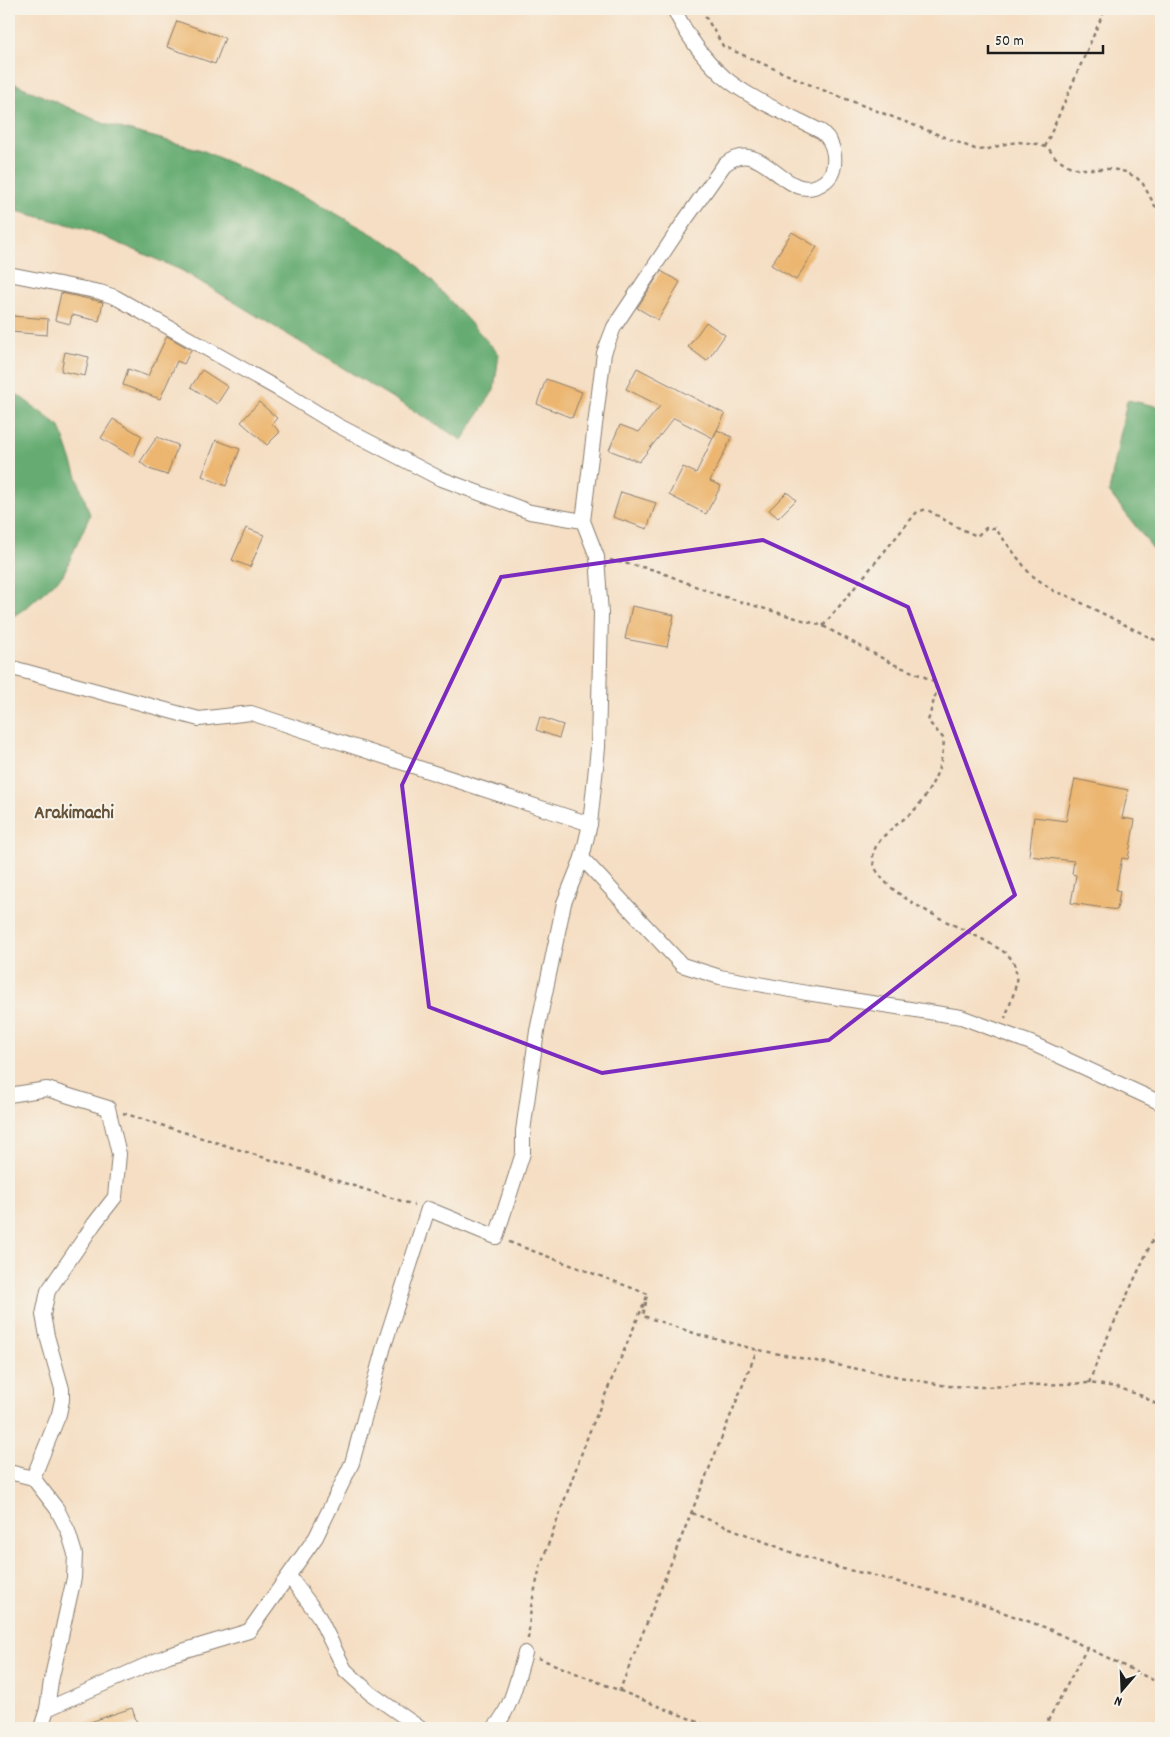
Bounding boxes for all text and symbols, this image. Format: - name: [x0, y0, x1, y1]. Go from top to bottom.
- scale bar: [988, 22, 1102, 54]
- text: 50 m: [995, 31, 1024, 53]
- district label: Arakimachi: [34, 801, 114, 828]
- north arrow: [1098, 1664, 1148, 1714]
- text: N: [1112, 1690, 1125, 1711]

